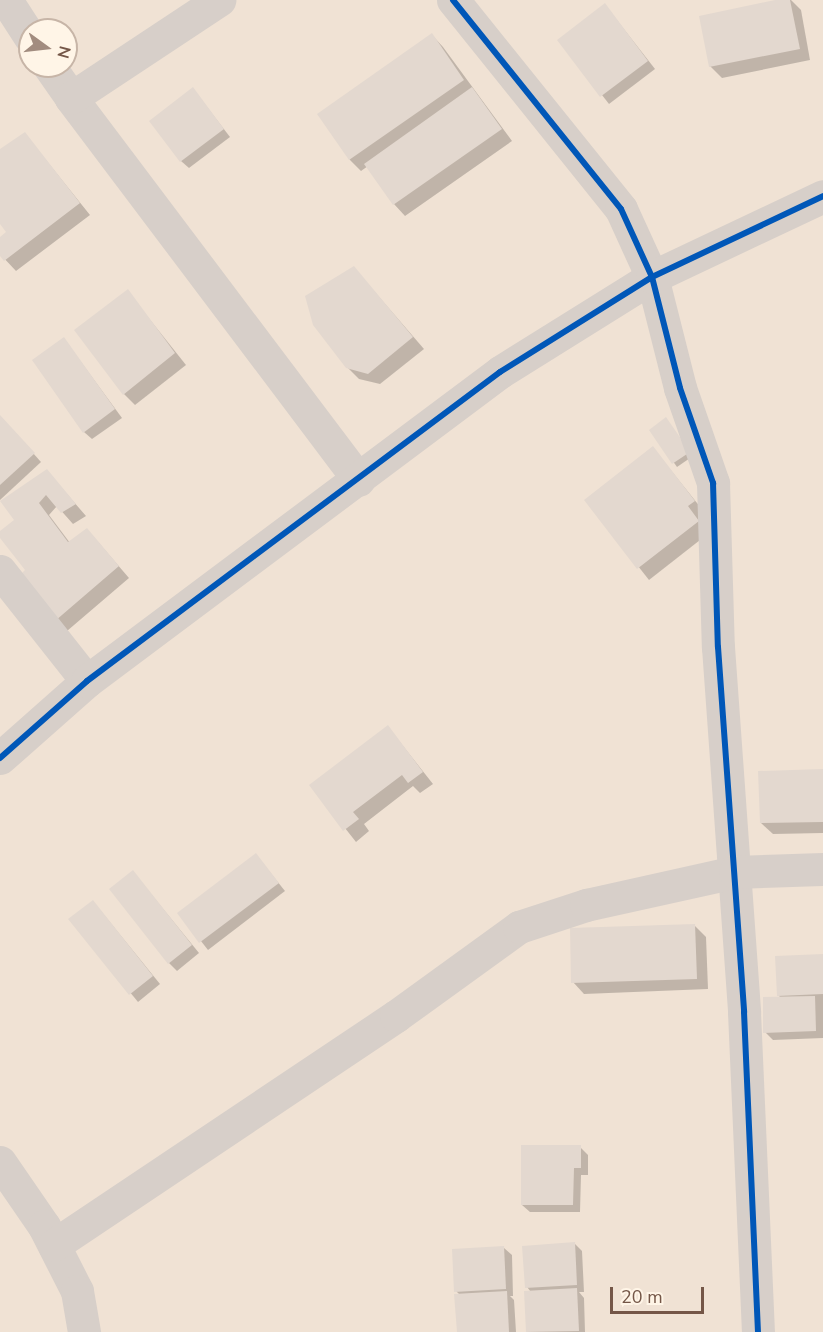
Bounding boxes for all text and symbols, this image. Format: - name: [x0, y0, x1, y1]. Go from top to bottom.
- north arrow: [18, 18, 78, 78]
- text: N: [51, 44, 76, 61]
- scale bar: [613, 1275, 708, 1313]
- text: 20 m: [621, 1285, 663, 1309]

